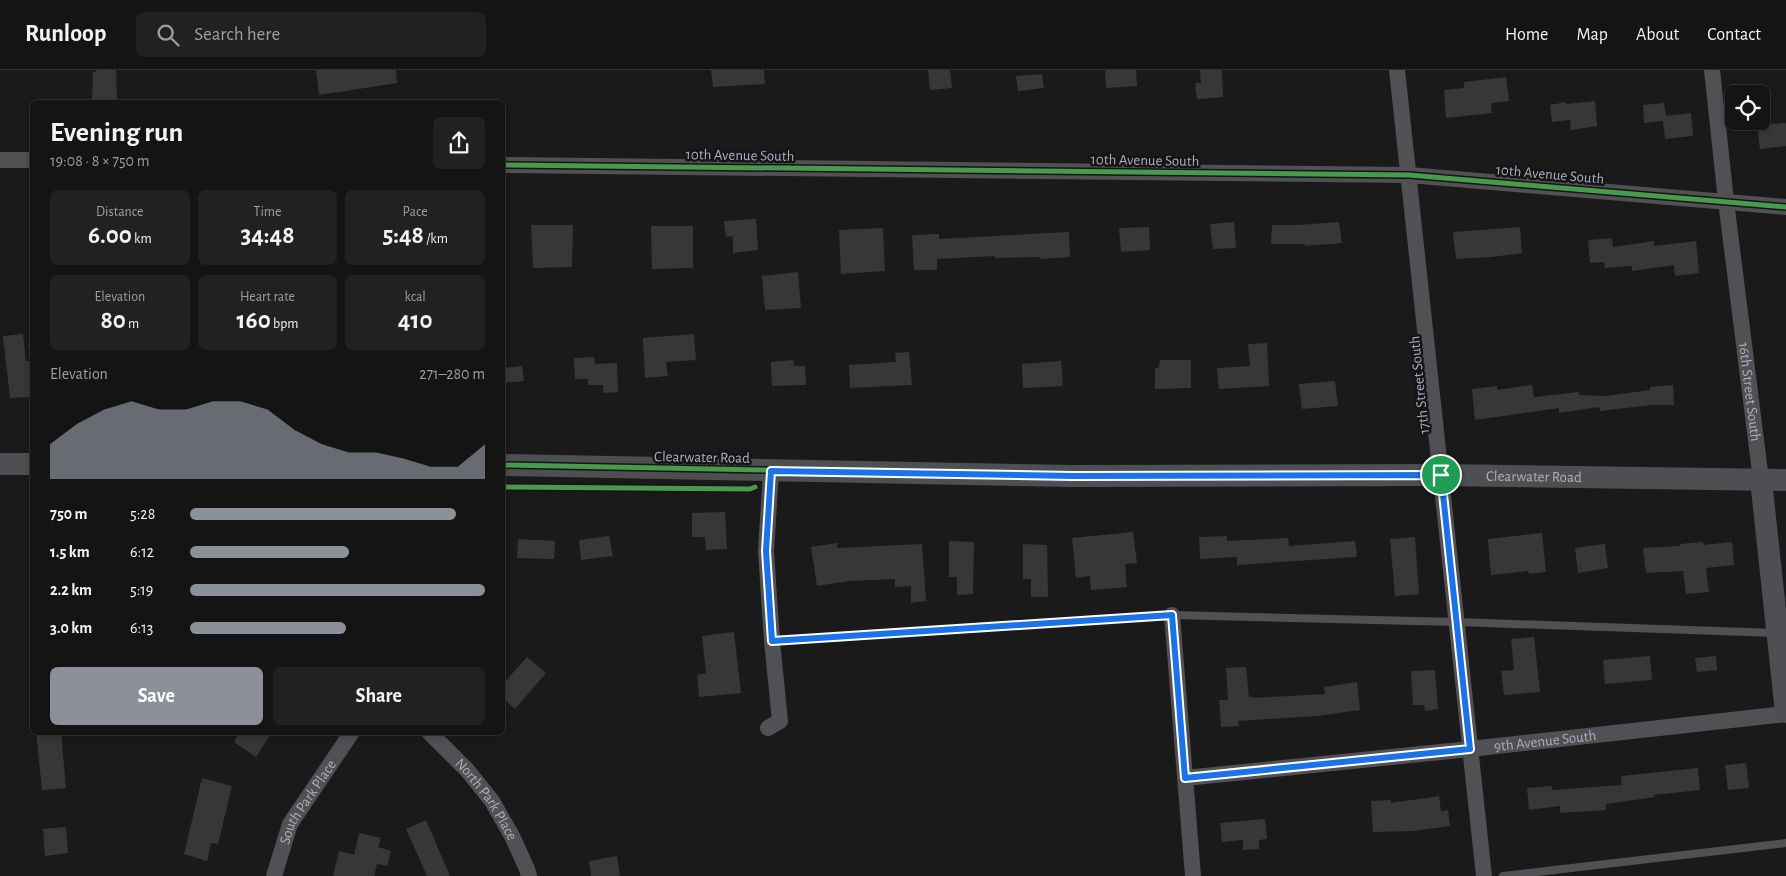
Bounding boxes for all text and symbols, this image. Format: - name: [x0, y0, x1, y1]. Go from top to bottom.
- search box: [136, 12, 486, 57]
- icon: search: [154, 21, 182, 49]
- text: Runloop: [25, 22, 106, 46]
- text: Search here: [194, 25, 280, 44]
- text: Home: [1505, 26, 1548, 44]
- text: Map: [1576, 26, 1608, 44]
- text: About: [1636, 26, 1679, 44]
- text: Contact: [1707, 26, 1761, 44]
- map controls: [1725, 85, 1770, 130]
- button: locate: [1725, 85, 1770, 130]
- button: share: [433, 117, 485, 169]
- text: Evening run: [50, 119, 183, 147]
- street label: 10th Avenue South: [686, 147, 794, 164]
- street label: 10th Avenue South: [1091, 152, 1199, 169]
- text: 19:08 · 8 × 750 m: [50, 153, 149, 169]
- street label: 10th Avenue South: [1495, 162, 1605, 187]
- text: Distance: [96, 205, 144, 219]
- text: Time: [254, 205, 281, 219]
- text: Pace: [403, 205, 428, 219]
- text: 6.00: [88, 223, 132, 248]
- text: 34:48: [241, 223, 294, 248]
- text: 5:48: [382, 223, 424, 248]
- text: km: [132, 232, 152, 246]
- text: /km: [424, 232, 448, 246]
- text: Elevation: [95, 290, 145, 304]
- text: Heart rate: [240, 290, 295, 304]
- text: kcal: [404, 290, 426, 304]
- text: 80: [100, 308, 126, 333]
- text: 160: [237, 308, 271, 333]
- text: 410: [398, 308, 432, 333]
- text: m: [126, 317, 139, 331]
- text: bpm: [271, 317, 298, 331]
- street label: 17th Street South: [1407, 335, 1432, 435]
- street label: 16th Street South: [1736, 341, 1763, 442]
- text: Elevation: [50, 366, 108, 382]
- text: 271–280 m: [419, 366, 485, 382]
- street label: Clearwater Road: [654, 449, 750, 466]
- pin: [1420, 454, 1462, 496]
- icon: arrive: [1427, 461, 1455, 489]
- street label: Clearwater Road: [1486, 469, 1582, 485]
- text: 750 m: [50, 506, 88, 522]
- text: 5:28: [130, 506, 155, 522]
- text: 1.5 km: [50, 544, 90, 560]
- text: 6:12: [130, 544, 154, 560]
- text: 2.2 km: [50, 582, 92, 598]
- text: 5:19: [130, 582, 153, 598]
- text: 3.0 km: [50, 620, 92, 636]
- text: 6:13: [130, 620, 153, 636]
- button: Save: [50, 667, 263, 725]
- button: Share: [273, 667, 485, 725]
- street label: 9th Avenue South: [1493, 728, 1597, 754]
- street label: North Park Place: [452, 756, 520, 843]
- street label: South Park Place: [277, 757, 339, 846]

